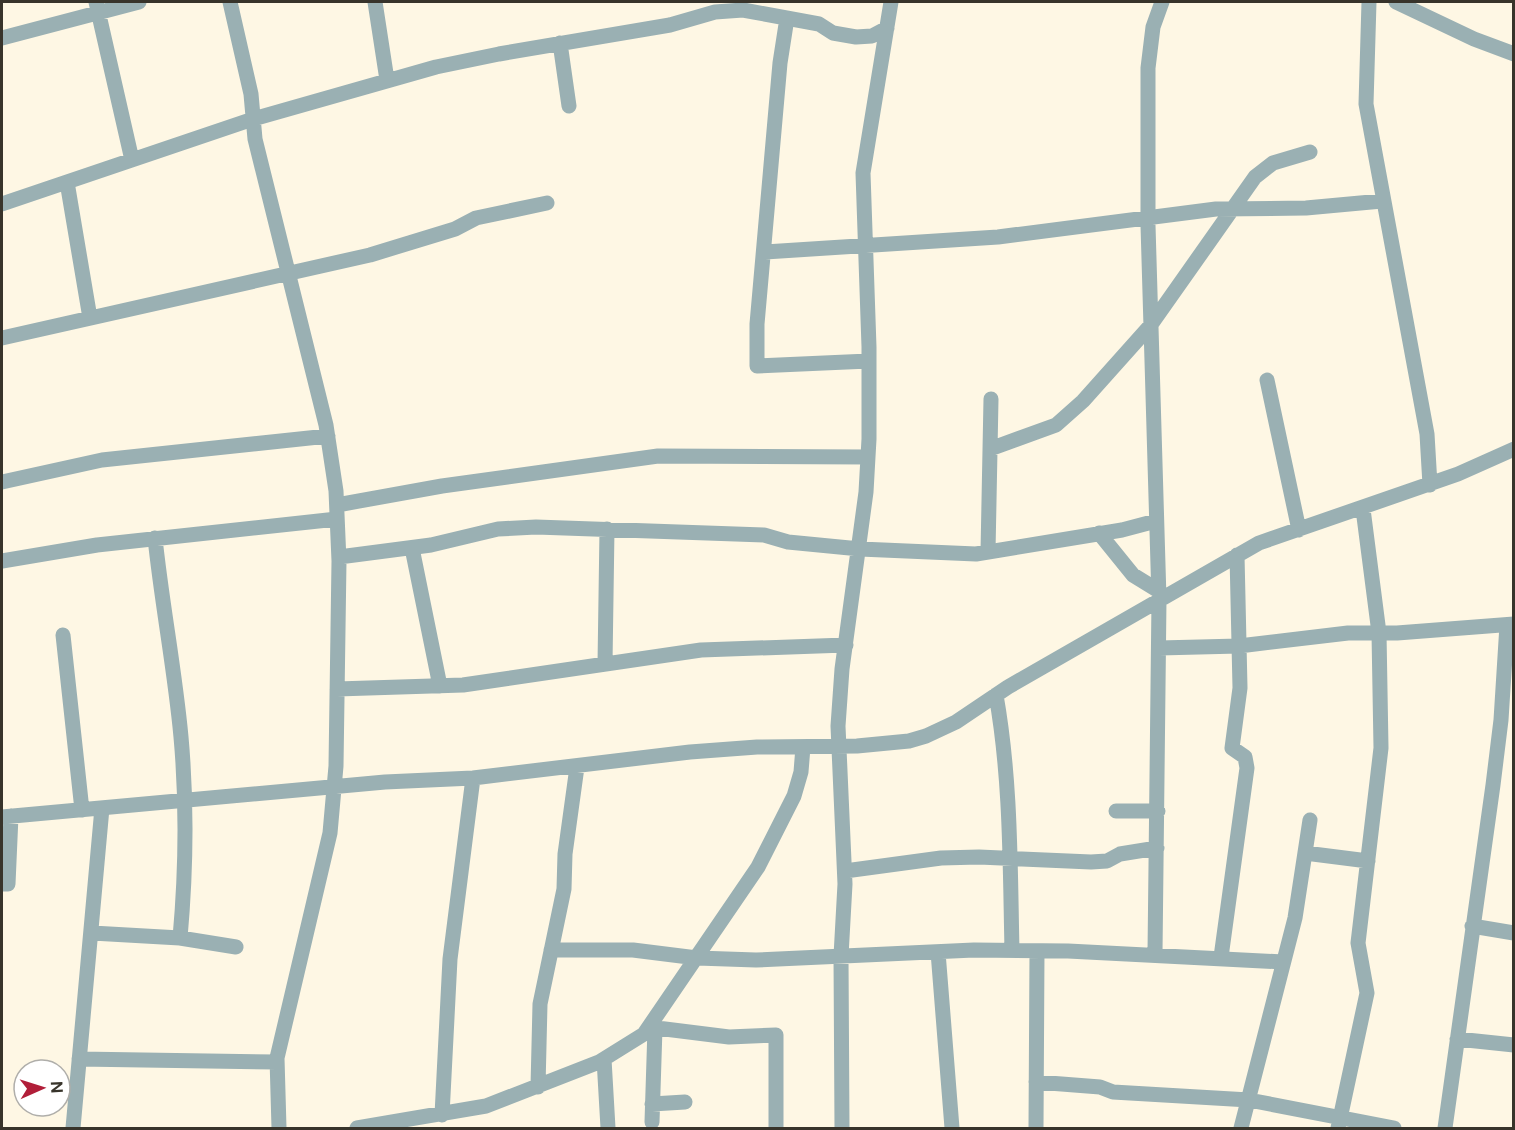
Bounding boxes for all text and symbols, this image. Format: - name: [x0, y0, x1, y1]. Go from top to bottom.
- north arrow: [12, 1058, 72, 1118]
- text: N: [47, 1080, 66, 1094]

